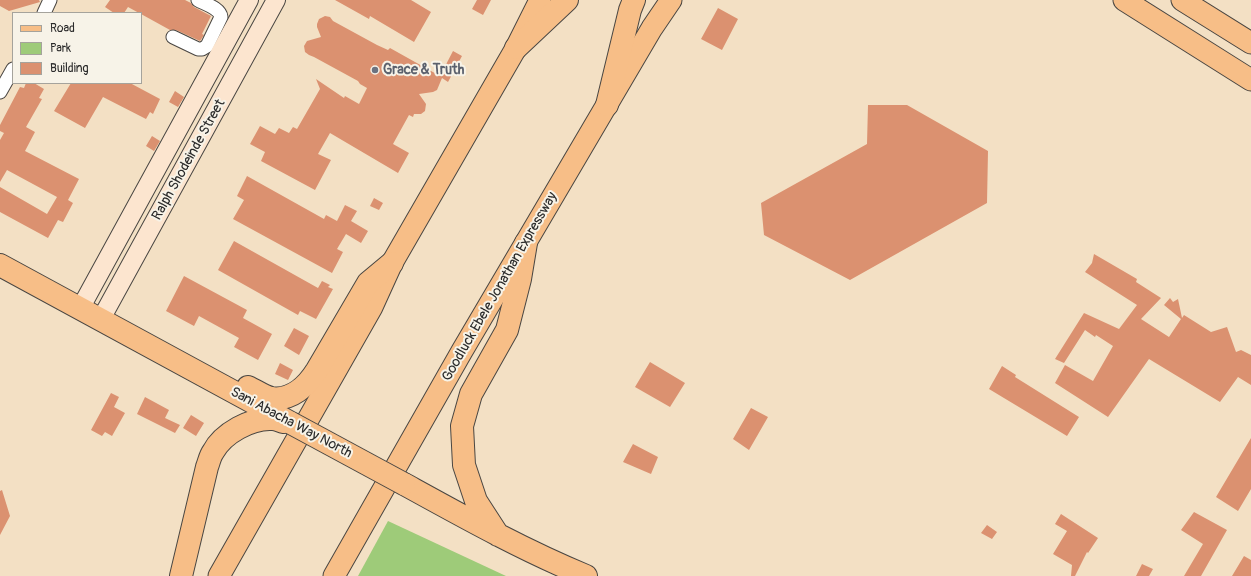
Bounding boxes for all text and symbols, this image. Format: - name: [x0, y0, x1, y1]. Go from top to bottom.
- legend: [12, 12, 142, 84]
- text: Road: [50, 21, 75, 36]
- text: Park: [50, 41, 71, 56]
- text: Building: [50, 61, 89, 76]
- place label: Grace & Truth: [383, 62, 464, 78]
- marker: Grace & Truth: [370, 65, 380, 75]
- street label: Ralph Shodeinde Street: [149, 97, 229, 223]
- street label: Goodluck Ebele Jonathan Expressway: [439, 189, 561, 385]
- street label: Sani Abacha Way North: [227, 384, 355, 462]

